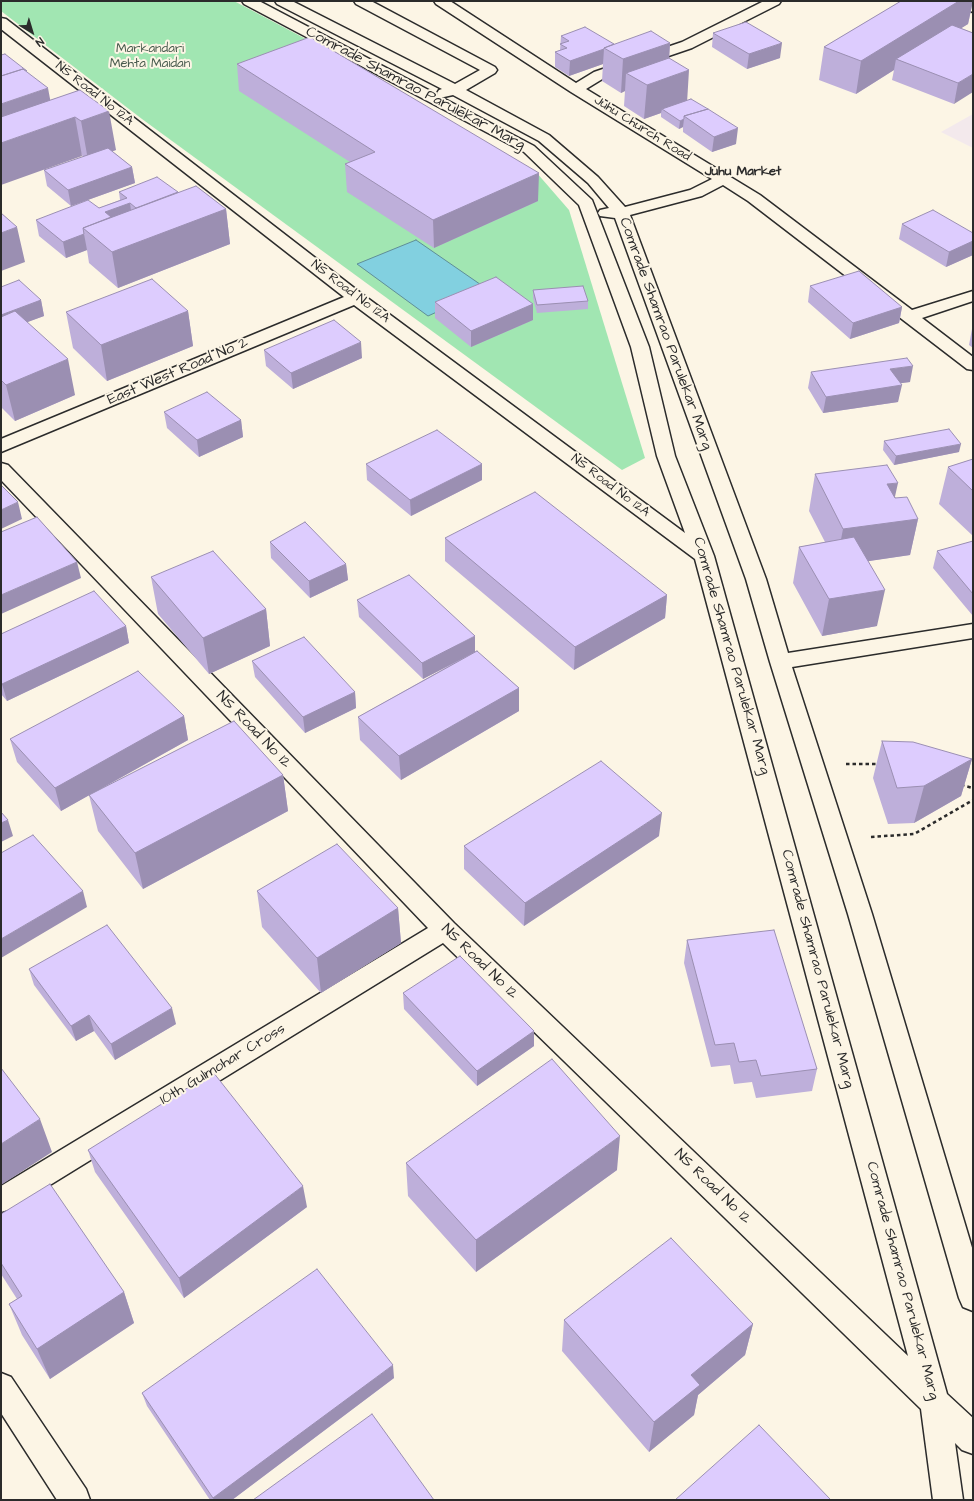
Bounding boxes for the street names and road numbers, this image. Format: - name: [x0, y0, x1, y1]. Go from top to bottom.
- street label: Comrade Shamrao Parulekar Marg: [302, 23, 528, 155]
- street label: NS Road No 12A: [52, 59, 136, 129]
- street label: Juhu Church Road: [591, 93, 693, 165]
- street label: Comrade Shamrao Parulekar Marg: [614, 215, 716, 453]
- street label: NS Road No 12A: [307, 257, 393, 327]
- street label: East West Road No 2: [105, 334, 251, 410]
- street label: NS Road No 12A: [567, 451, 653, 521]
- street label: Comrade Shamrao Parulekar Marg: [688, 535, 774, 777]
- street label: NS Road No 12: [212, 688, 294, 772]
- street label: Comrade Shamrao Parulekar Marg: [776, 848, 858, 1090]
- street label: NS Road No 12: [437, 921, 521, 1003]
- street label: 10th Gulmohar Cross: [157, 1020, 289, 1110]
- street label: NS Road No 12: [670, 1146, 754, 1228]
- street label: Comrade Shamrao Parulekar Marg: [861, 1160, 943, 1402]

